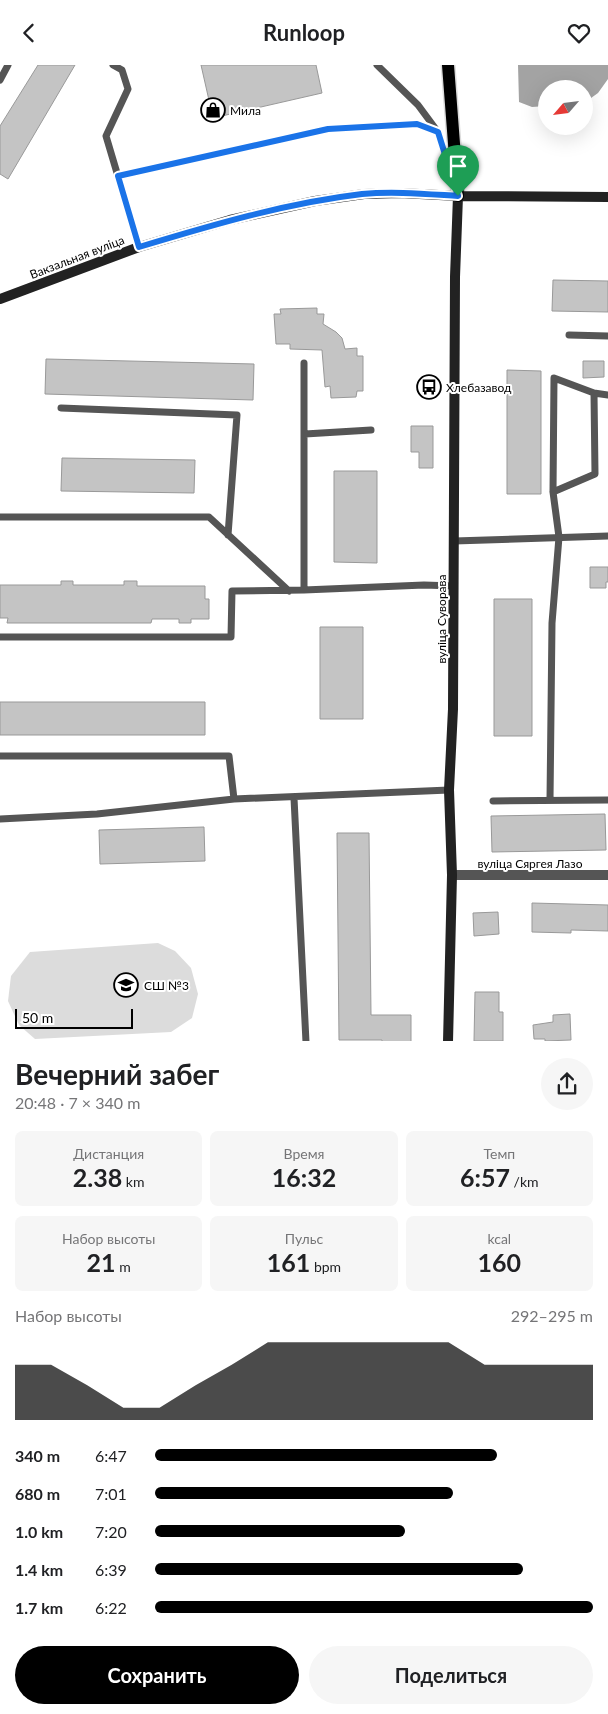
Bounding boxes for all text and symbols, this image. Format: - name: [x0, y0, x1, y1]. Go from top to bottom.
- icon: back: [15, 19, 43, 47]
- text: Runloop: [263, 19, 345, 46]
- icon: heart: [565, 19, 593, 47]
- north arrow: [538, 80, 592, 135]
- map controls: [538, 80, 593, 135]
- shop icon: Мила: [200, 97, 226, 123]
- place label: Мила: [230, 103, 261, 118]
- pin: [437, 145, 479, 196]
- icon: arrive: [444, 152, 472, 180]
- street label: Вакзальная вуліца: [28, 232, 126, 282]
- bus stop icon: Хлебазавод: [416, 374, 442, 400]
- place label: Хлебазавод: [446, 380, 512, 395]
- street label: вуліца Суворава: [434, 574, 449, 664]
- street label: вуліца Сяргея Лазо: [478, 856, 583, 871]
- school or university icon: СШ №3: [113, 972, 139, 998]
- place label: СШ №3: [144, 978, 189, 993]
- scale bar: [15, 1007, 132, 1030]
- text: 50 m: [22, 1009, 53, 1026]
- text: Вечерний забег: [15, 1057, 219, 1091]
- button: share: [541, 1058, 593, 1110]
- text: 20:48 · 7 × 340 m: [15, 1093, 140, 1112]
- text: Дистанция: [73, 1145, 144, 1162]
- text: Время: [284, 1145, 324, 1162]
- text: Темп: [483, 1145, 515, 1162]
- text: 2.38: [73, 1162, 122, 1192]
- text: 16:32: [272, 1162, 336, 1192]
- text: 6:57: [460, 1162, 510, 1192]
- text: km: [122, 1173, 145, 1190]
- text: /km: [510, 1173, 539, 1190]
- text: Набор высоты: [62, 1230, 155, 1247]
- text: Пульс: [285, 1230, 323, 1247]
- text: kcal: [487, 1230, 511, 1247]
- text: 21: [87, 1247, 116, 1277]
- text: 161: [267, 1247, 310, 1277]
- text: 160: [478, 1247, 521, 1277]
- text: m: [116, 1258, 131, 1275]
- text: bpm: [310, 1258, 341, 1275]
- text: Набор высоты: [15, 1306, 122, 1325]
- text: 292–295 m: [511, 1306, 593, 1325]
- text: 340 m: [15, 1446, 60, 1465]
- text: 6:47: [95, 1446, 127, 1465]
- text: 680 m: [15, 1484, 60, 1503]
- text: 7:01: [95, 1484, 127, 1503]
- text: 1.0 km: [15, 1522, 63, 1541]
- text: 7:20: [95, 1522, 127, 1541]
- text: 1.4 km: [15, 1560, 63, 1579]
- text: 6:39: [95, 1560, 127, 1579]
- text: 1.7 km: [15, 1598, 63, 1617]
- text: 6:22: [95, 1598, 127, 1617]
- button: Сохранить: [15, 1646, 299, 1704]
- button: Поделиться: [309, 1646, 593, 1704]

